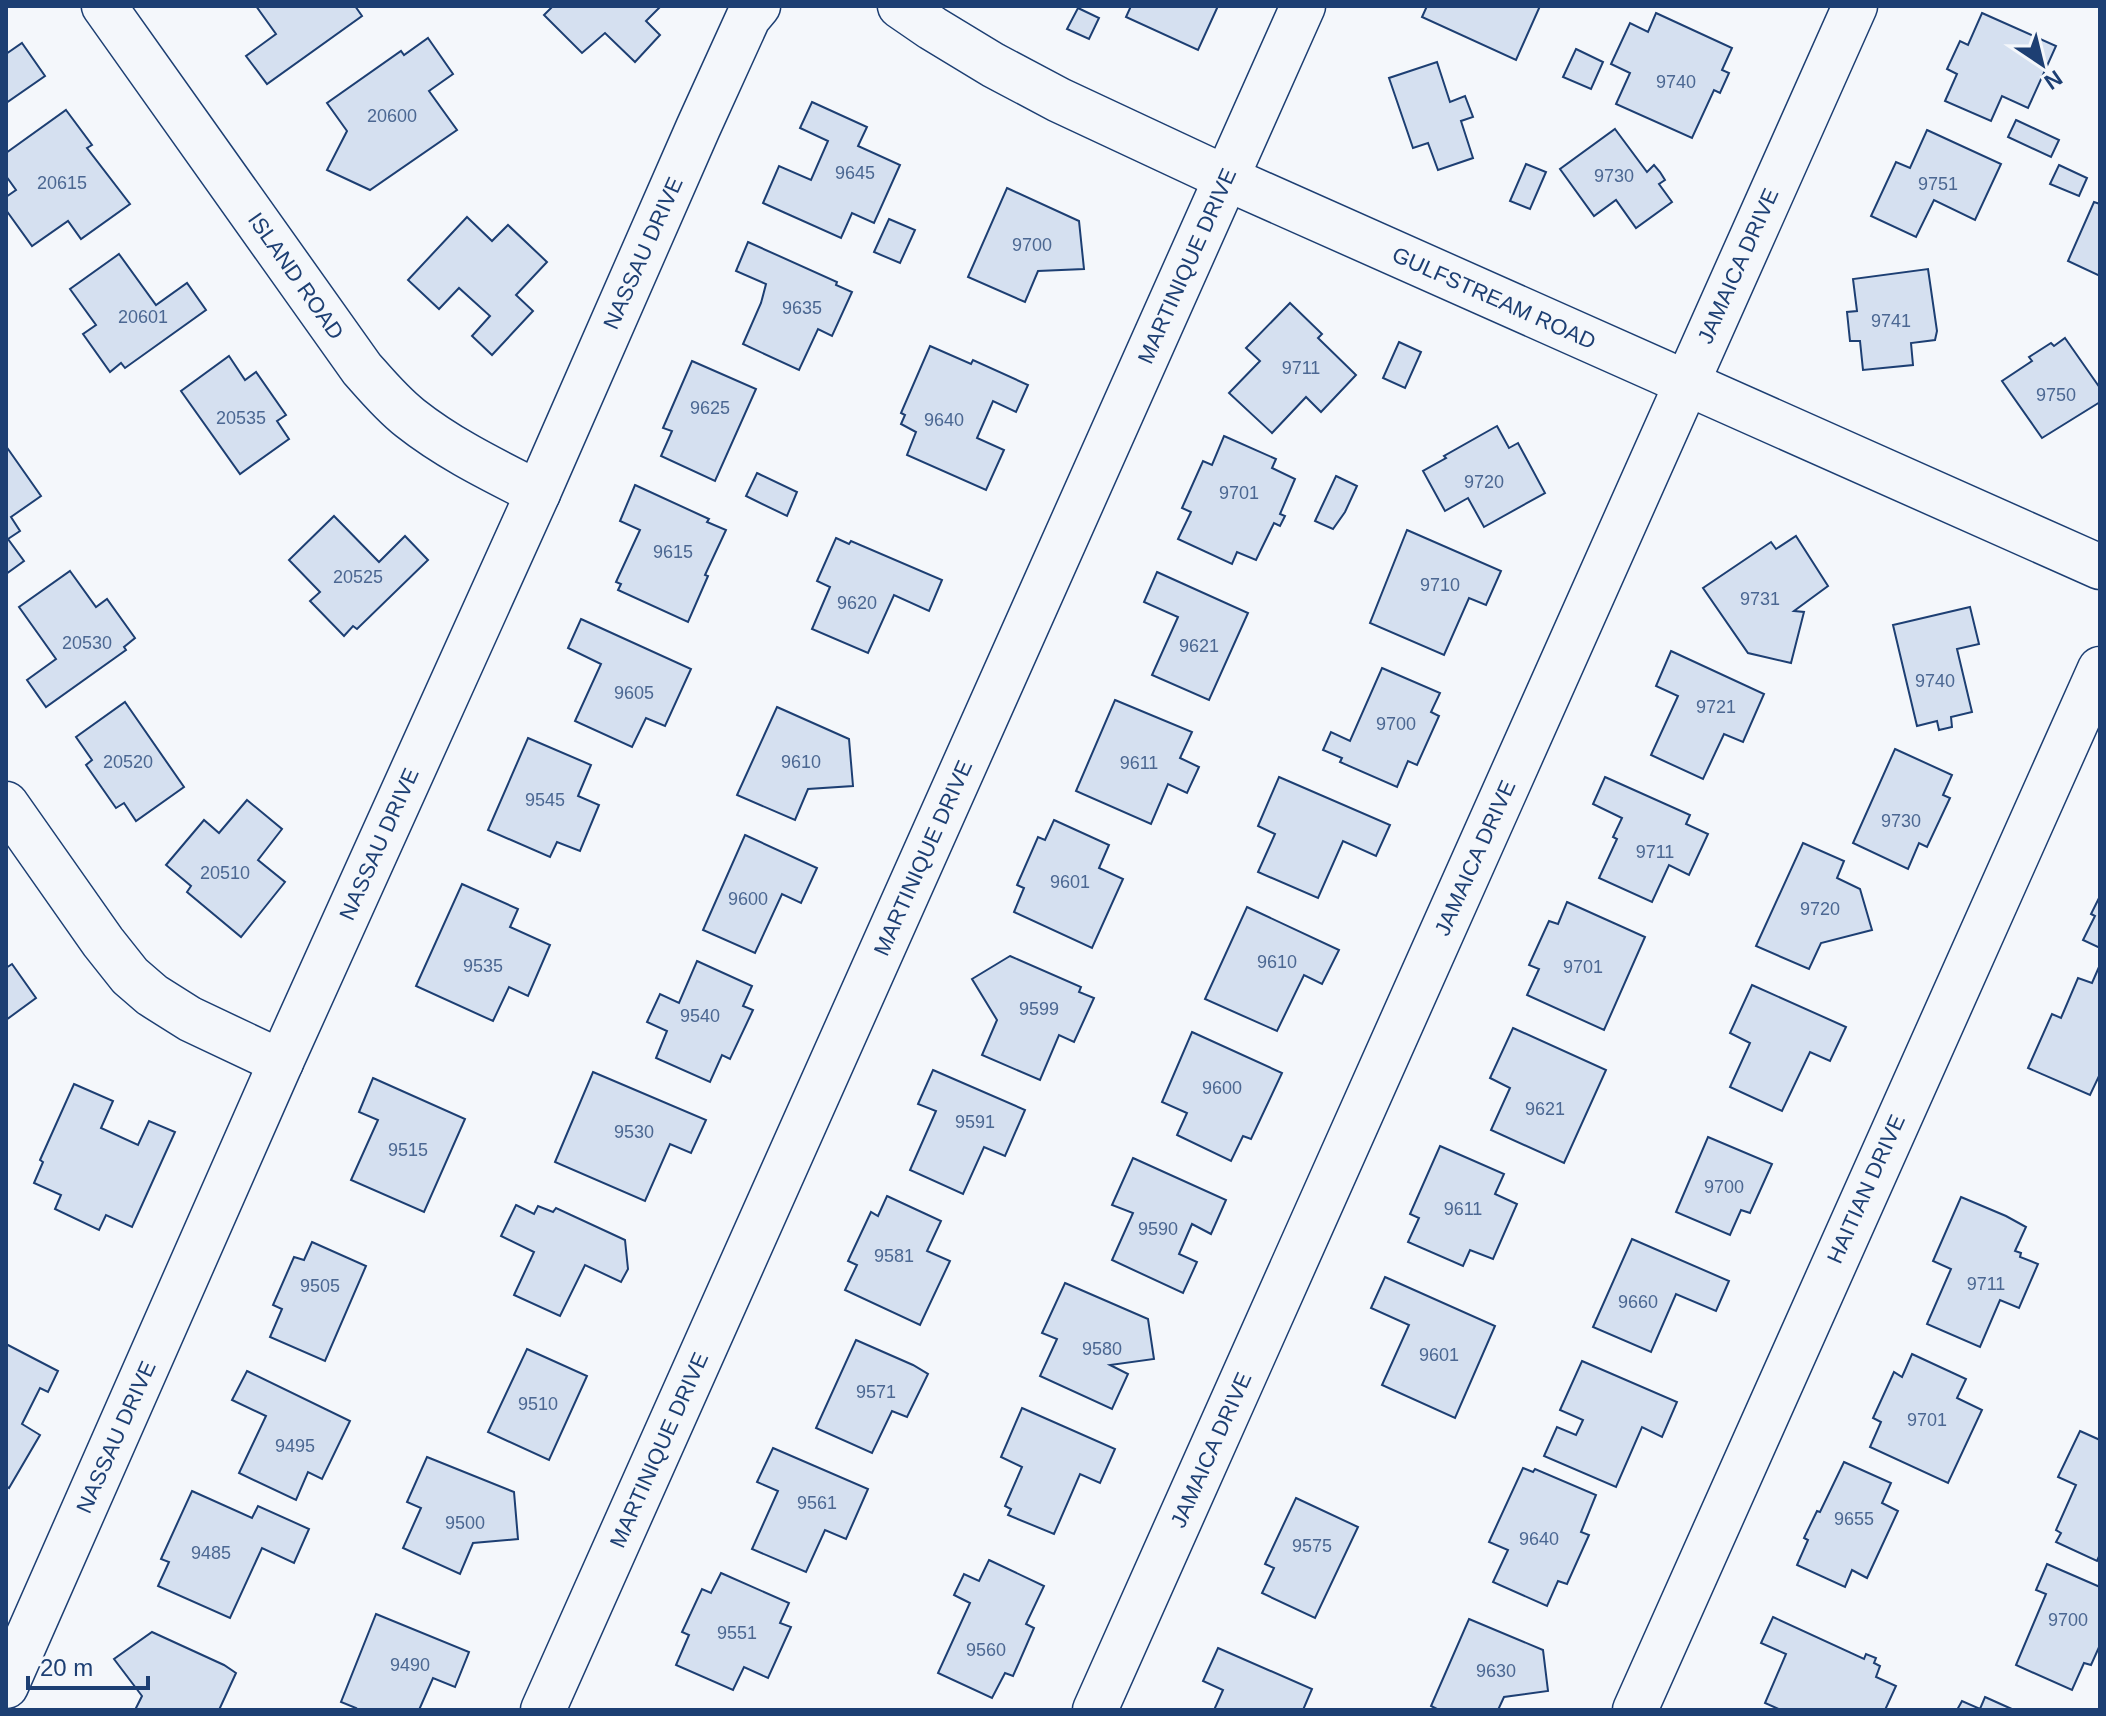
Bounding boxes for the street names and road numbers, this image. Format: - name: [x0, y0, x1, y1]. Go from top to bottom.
- street label: MARTINIQUE DRIVE: [1133, 165, 1241, 367]
- street label: NASSAU DRIVE: [598, 173, 688, 333]
- street label: JAMAICA DRIVE: [1693, 184, 1783, 348]
- street label: ISLAND ROAD: [243, 208, 349, 344]
- street label: GULFSTREAM ROAD: [1388, 242, 1600, 354]
- street label: MARTINIQUE DRIVE: [869, 757, 977, 959]
- street label: NASSAU DRIVE: [334, 764, 424, 924]
- street label: JAMAICA DRIVE: [1430, 776, 1520, 940]
- street label: HAITIAN DRIVE: [1822, 1111, 1910, 1267]
- street label: MARTINIQUE DRIVE: [605, 1349, 713, 1551]
- street label: NASSAU DRIVE: [71, 1357, 161, 1517]
- street label: JAMAICA DRIVE: [1166, 1368, 1256, 1532]

